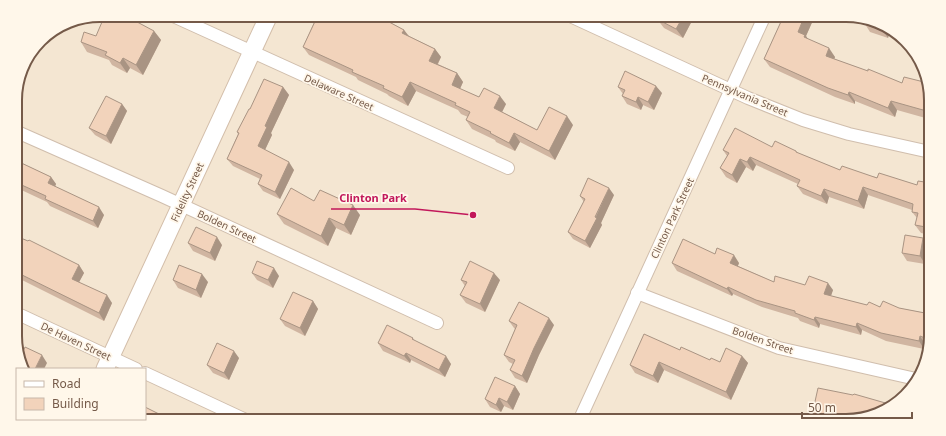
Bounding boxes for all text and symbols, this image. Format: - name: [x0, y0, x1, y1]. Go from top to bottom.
- street label: Delaware Street: [302, 70, 376, 114]
- street label: Pennsylvania Street: [700, 71, 790, 120]
- street label: Fidelity Street: [167, 160, 207, 224]
- street label: Clinton Park Street: [647, 175, 697, 261]
- callout: Clinton Park: [331, 186, 415, 209]
- text: Clinton Park: [339, 190, 407, 205]
- street label: Bolden Street: [195, 206, 259, 246]
- street label: De Haven Street: [39, 319, 114, 364]
- street label: Bolden Street: [731, 323, 796, 357]
- legend: [16, 368, 146, 420]
- text: Road: [52, 375, 81, 392]
- scale bar: [802, 394, 912, 420]
- text: Building: [52, 395, 99, 412]
- text: 50 m: [808, 399, 836, 416]

